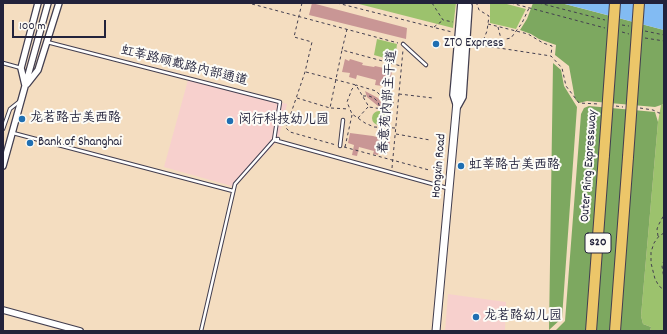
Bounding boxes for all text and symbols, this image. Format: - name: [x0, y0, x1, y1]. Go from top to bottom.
- scale bar: [14, 12, 108, 38]
- text: 100 m: [19, 18, 46, 35]
- place label: ZTO Express: [444, 36, 504, 52]
- marker: ZTO Express: [431, 39, 441, 49]
- street label: 虹莘路顾戴路内部通道: [119, 44, 249, 90]
- street label: 春意苑内部主干道: [377, 50, 401, 154]
- street label: Outer Ring Expressway: [578, 109, 602, 223]
- place label: 龙茗路古美西路: [30, 111, 121, 127]
- place label: 闵行科技幼儿园: [238, 113, 329, 129]
- marker: 龙茗路古美西路: [17, 114, 27, 124]
- marker: 闵行科技幼儿园: [225, 116, 235, 126]
- street label: Hongxin Road: [429, 133, 451, 199]
- place label: Bank of Shanghai: [38, 135, 122, 151]
- marker: Bank of Shanghai: [25, 138, 35, 148]
- place label: 虹莘路古美西路: [469, 158, 560, 174]
- marker: 虹莘路古美西路: [456, 161, 466, 171]
- road number: S20: [585, 233, 611, 253]
- place label: 龙茗路幼儿园: [484, 309, 562, 325]
- marker: 龙茗路幼儿园: [471, 312, 481, 322]

